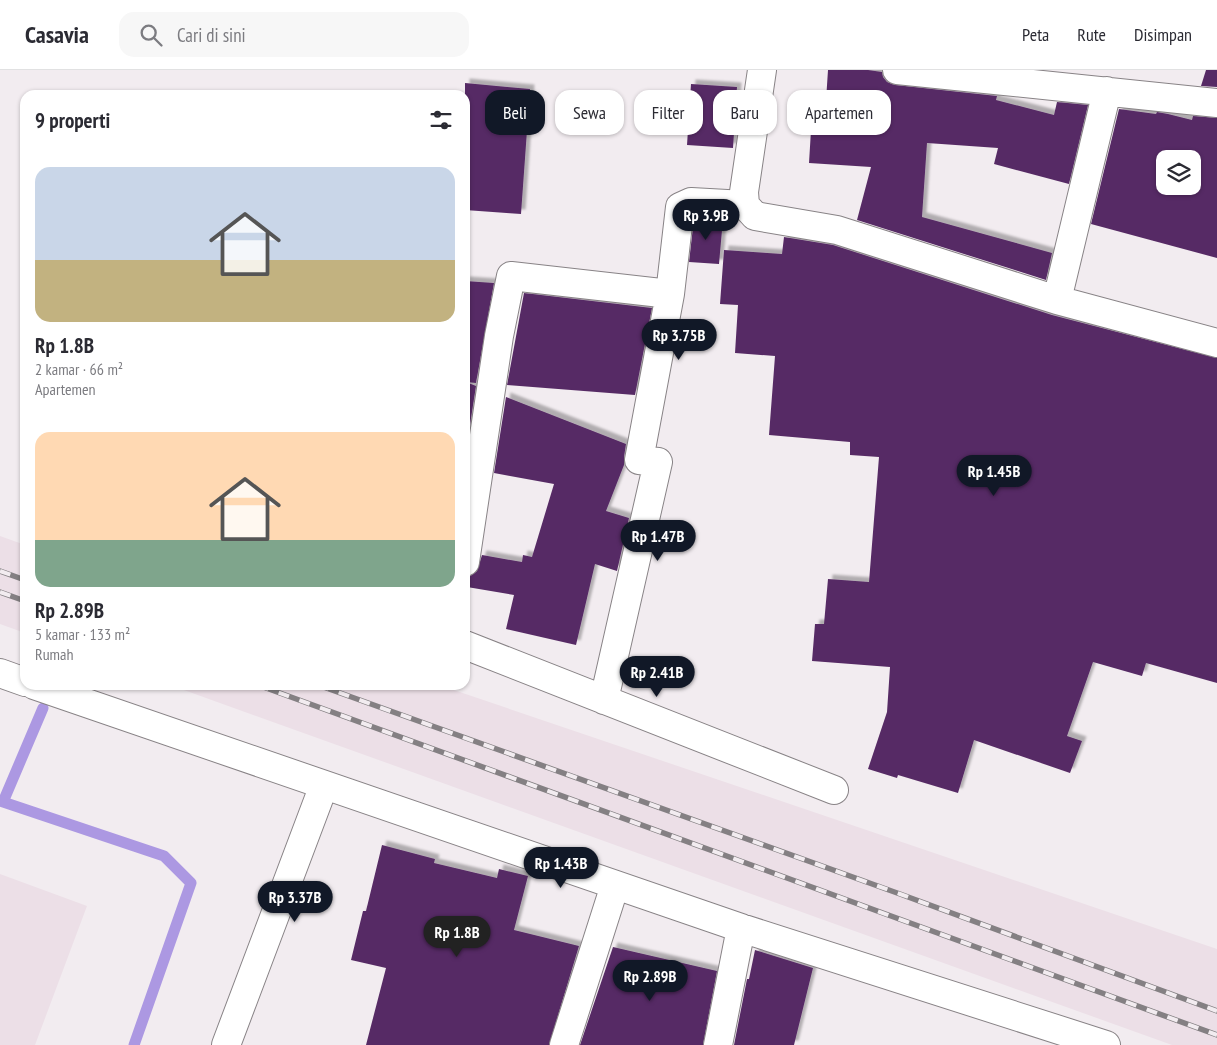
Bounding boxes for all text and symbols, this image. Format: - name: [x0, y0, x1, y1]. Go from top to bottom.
- search box: [119, 12, 469, 57]
- text: Casavia: [25, 19, 89, 50]
- icon: search: [137, 21, 165, 49]
- text: Cari di sini: [177, 23, 246, 47]
- text: Peta: [1022, 23, 1049, 46]
- text: Rute: [1077, 23, 1106, 46]
- text: Disimpan: [1134, 23, 1192, 46]
- chip: Beli: [485, 90, 545, 135]
- chip: Sewa: [555, 90, 624, 135]
- chip: Filter: [634, 90, 703, 135]
- chip: Baru: [713, 90, 777, 135]
- chip: Apartemen: [787, 90, 891, 135]
- icon: filters: [427, 106, 455, 134]
- text: 9 properti: [35, 107, 110, 134]
- map controls: [1156, 150, 1201, 195]
- button: layers: [1156, 150, 1201, 195]
- pin: Rp 3.9B: [660, 198, 752, 241]
- icon: home: [200, 199, 290, 289]
- text: Rp 3.9B: [683, 205, 729, 225]
- pin: Rp 3.75B: [627, 318, 731, 361]
- text: Rp 3.75B: [653, 325, 705, 345]
- text: Rp 1.8B: [35, 332, 94, 359]
- text: 2 kamar · 66 m²: [35, 359, 123, 379]
- text: Apartemen: [35, 379, 96, 399]
- pin: Rp 1.45B: [942, 454, 1046, 497]
- text: Rp 1.45B: [968, 461, 1020, 481]
- icon: home: [200, 464, 290, 554]
- pin: Rp 1.47B: [606, 520, 710, 562]
- text: Rp 1.47B: [632, 526, 684, 546]
- text: Rp 2.89B: [35, 597, 104, 624]
- text: 5 kamar · 133 m²: [35, 624, 130, 644]
- text: Rumah: [35, 644, 73, 664]
- pin: Rp 2.41B: [605, 656, 709, 698]
- text: Rp 2.41B: [631, 662, 683, 682]
- pin: Rp 1.43B: [509, 846, 613, 889]
- text: Rp 1.43B: [535, 853, 587, 873]
- pin: Rp 3.37B: [243, 880, 347, 923]
- text: Rp 3.37B: [269, 887, 321, 907]
- pin: Rp 1.8B: [411, 916, 503, 958]
- text: Rp 1.8B: [434, 922, 480, 942]
- pin: Rp 2.89B: [598, 960, 702, 1002]
- text: Rp 2.89B: [624, 966, 676, 986]

